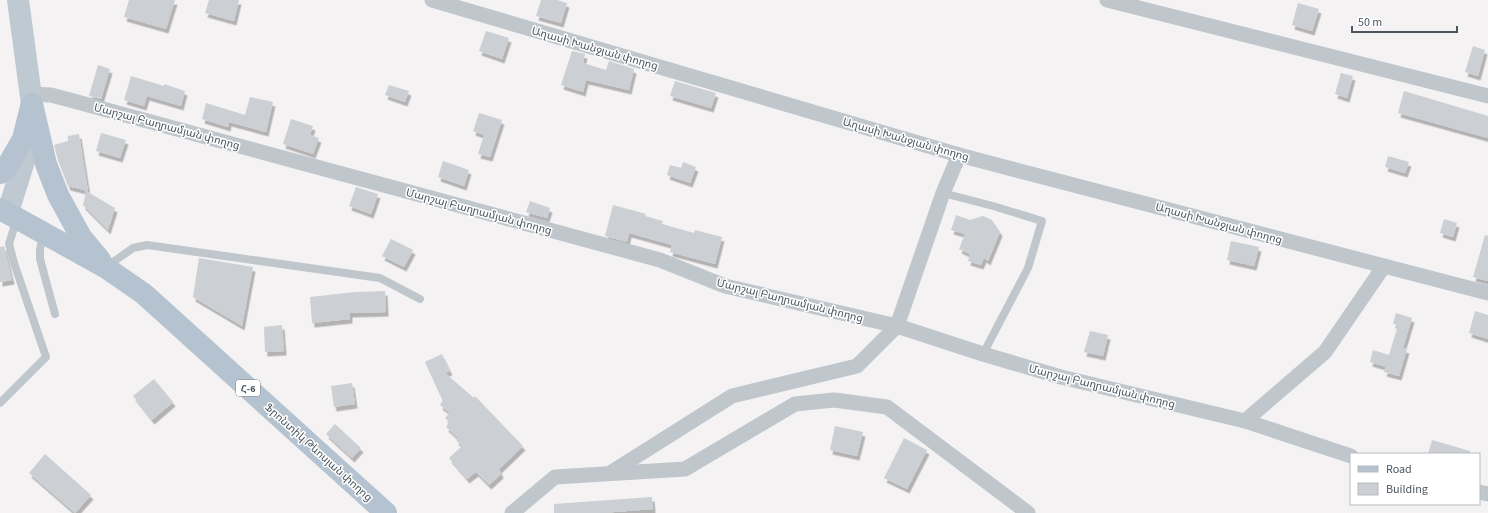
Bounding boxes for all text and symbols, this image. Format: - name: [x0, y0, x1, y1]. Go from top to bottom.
- scale bar: [1352, 8, 1457, 34]
- text: 50 m: [1358, 14, 1382, 31]
- street label: Աղասի Խանջյան փողոց: [530, 23, 660, 74]
- street label: Մարշալ Բաղրամյան փողոց: [92, 100, 241, 153]
- street label: Աղասի Խանջյան փողոց: [841, 114, 971, 165]
- street label: Մարշալ Բաղրամյան փողոց: [404, 185, 553, 238]
- street label: Աղասի Խանջյան փողոց: [1154, 199, 1284, 248]
- street label: Մարշալ Բաղրամյան փողոց: [715, 275, 865, 326]
- street label: Մարշալ Բաղրամյան փողոց: [1027, 361, 1177, 412]
- road number: Հ-6: [236, 380, 260, 396]
- street label: Ֆրոնտիկ Թևոսյան փողոց: [262, 400, 376, 505]
- legend: [1350, 453, 1480, 505]
- text: Road: [1386, 461, 1412, 478]
- text: Building: [1386, 481, 1428, 498]

